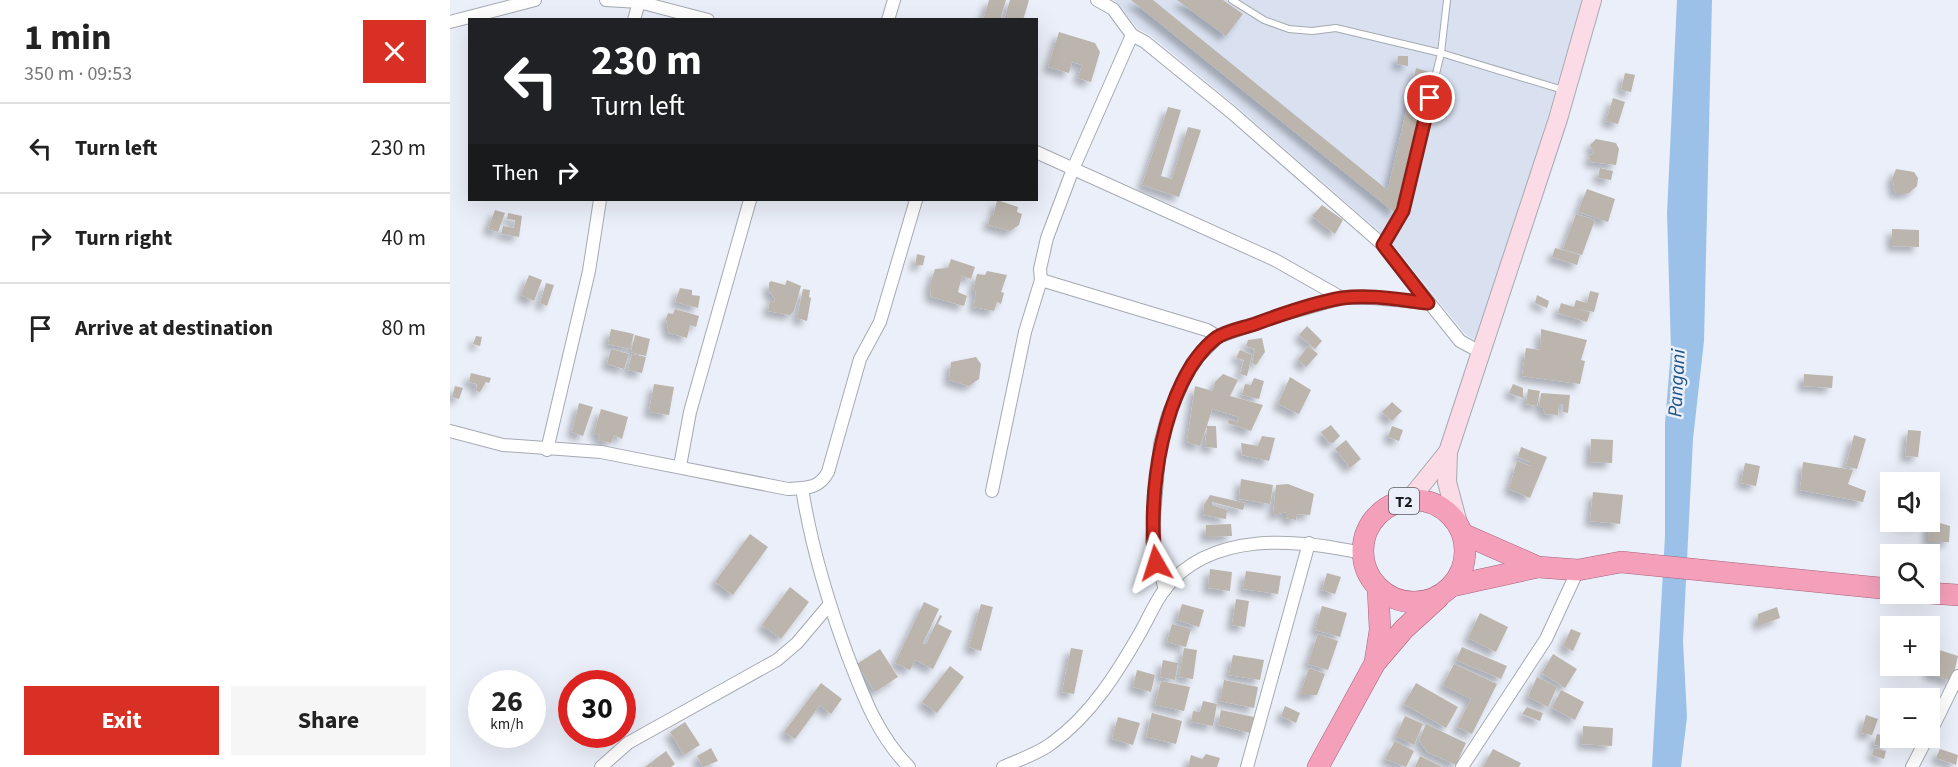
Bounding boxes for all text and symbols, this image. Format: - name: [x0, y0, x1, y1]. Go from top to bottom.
- text: 1 min: [24, 12, 112, 63]
- button: close: [363, 20, 426, 83]
- text: 230 m: [591, 31, 702, 91]
- icon: left: [492, 42, 570, 120]
- text: 350 m · 09:53: [24, 60, 132, 88]
- pin: [1404, 72, 1455, 123]
- icon: arrive: [1413, 81, 1446, 114]
- text: Turn left: [591, 87, 685, 126]
- icon: left: [24, 132, 57, 165]
- text: Turn left: [75, 132, 157, 164]
- text: 230 m: [371, 132, 426, 164]
- icon: right: [551, 156, 584, 189]
- text: Then: [492, 157, 539, 189]
- icon: right: [24, 222, 57, 255]
- text: Turn right: [75, 222, 172, 254]
- text: 40 m: [381, 222, 426, 254]
- icon: arrive: [24, 312, 57, 345]
- text: Arrive at destination: [75, 312, 273, 344]
- text: 80 m: [381, 312, 426, 344]
- water label: Pangani: [1661, 348, 1693, 418]
- map controls: [1880, 472, 1940, 748]
- button: sound: [1880, 472, 1940, 532]
- road number: T2: [1389, 488, 1419, 514]
- position arrow: [1124, 531, 1188, 595]
- button: search: [1880, 544, 1940, 604]
- button: +: [1880, 616, 1940, 676]
- speed limit sign: 30: [558, 670, 636, 748]
- text: 26: [491, 680, 523, 723]
- button: Exit: [24, 686, 219, 755]
- button: Share: [231, 686, 426, 755]
- button: −: [1880, 688, 1940, 748]
- text: km/h: [490, 714, 524, 735]

